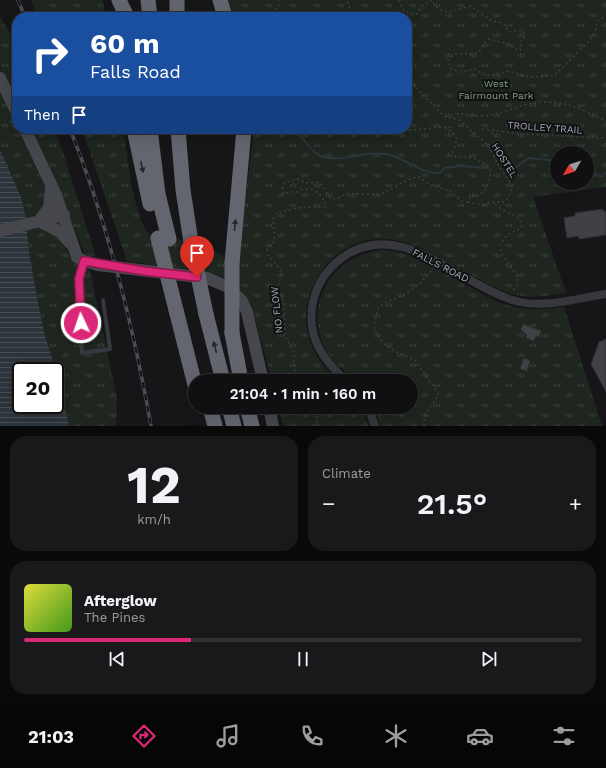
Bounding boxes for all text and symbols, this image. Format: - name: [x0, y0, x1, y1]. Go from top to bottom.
- text: 60 m: [90, 27, 160, 60]
- icon: right: [24, 28, 76, 80]
- text: Falls Road: [90, 61, 181, 82]
- park label: West Fairmount Park: [459, 78, 534, 101]
- icon: arrive: [68, 104, 90, 126]
- text: Then: [24, 106, 60, 124]
- street label: TROLLEY TRAIL: [507, 119, 583, 136]
- street label: HOSTEL: [489, 141, 520, 180]
- north arrow: [550, 146, 594, 190]
- map controls: [550, 146, 594, 190]
- one-way arrow: [140, 161, 146, 173]
- one-way arrow: [232, 219, 239, 231]
- pin: [180, 236, 214, 277]
- icon: arrive: [186, 242, 208, 264]
- street label: FALLS ROAD: [411, 247, 471, 284]
- street label: NO FLOW: [269, 286, 284, 334]
- position arrow: [60, 302, 102, 344]
- one-way arrow: [211, 341, 217, 354]
- speed limit sign: 20: [12, 362, 64, 414]
- text: 21:04 · 1 min · 160 m: [230, 385, 376, 403]
- text: 12: [127, 455, 181, 516]
- text: Climate: [322, 466, 371, 481]
- text: 21.5°: [417, 486, 487, 521]
- text: −: [322, 491, 335, 516]
- text: +: [569, 491, 582, 516]
- text: km/h: [137, 512, 171, 527]
- text: Afterglow: [84, 592, 157, 610]
- text: The Pines: [84, 610, 145, 625]
- icon: previous: [106, 648, 128, 670]
- icon: pause: [292, 648, 314, 670]
- icon: next: [478, 648, 500, 670]
- icon: directions: [130, 722, 158, 750]
- icon: music: [214, 722, 242, 750]
- icon: phone: [298, 722, 326, 750]
- icon: climate: [382, 722, 410, 750]
- icon: car: [466, 722, 494, 750]
- icon: filters: [550, 722, 578, 750]
- text: 21:03: [28, 726, 74, 747]

